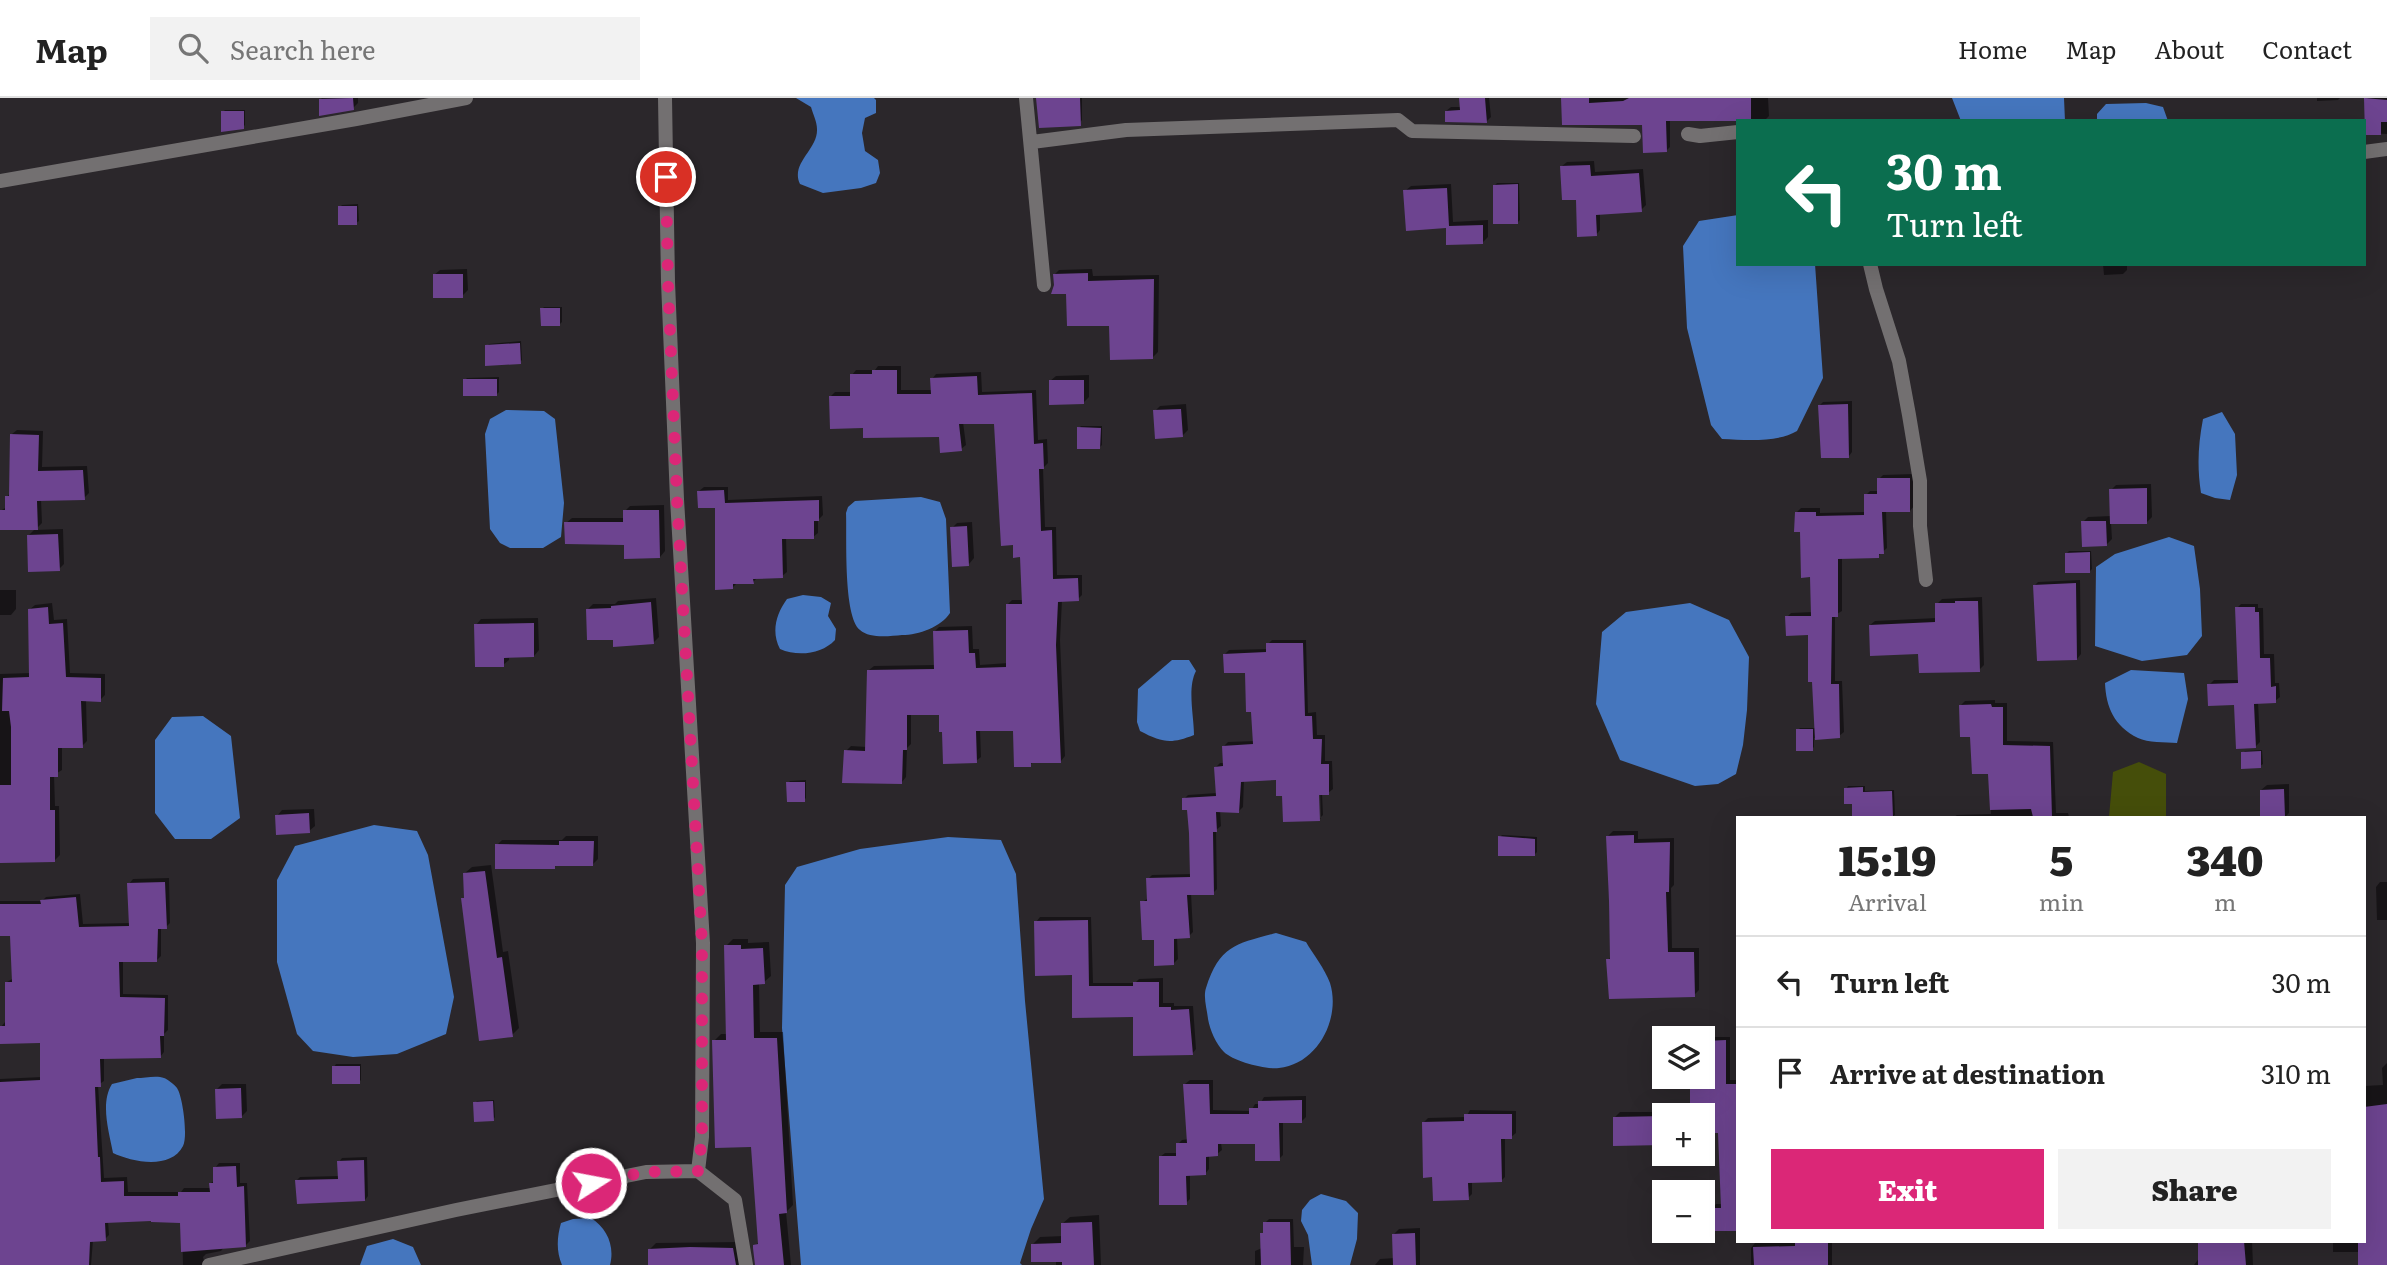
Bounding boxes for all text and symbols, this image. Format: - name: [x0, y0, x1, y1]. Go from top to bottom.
- search box: [150, 17, 640, 80]
- text: Map: [35, 24, 108, 73]
- icon: search: [174, 29, 212, 67]
- text: Search here: [230, 29, 376, 68]
- text: Home: [1958, 31, 2027, 66]
- text: Map: [2065, 31, 2116, 66]
- text: About: [2154, 31, 2224, 66]
- text: Contact: [2262, 31, 2352, 66]
- text: 30 m: [1886, 132, 2002, 205]
- pin: [636, 147, 696, 207]
- icon: left: [1771, 147, 1862, 238]
- icon: arrive: [647, 158, 685, 196]
- text: Turn left: [1886, 199, 2023, 247]
- text: 15:19: [1838, 827, 1936, 889]
- text: 5: [2050, 827, 2073, 889]
- text: 340: [2186, 827, 2264, 889]
- text: Arrival: [1848, 884, 1927, 918]
- text: min: [2039, 884, 2084, 918]
- text: m: [2214, 884, 2236, 918]
- text: Turn left: [1830, 962, 1949, 1001]
- text: 30 m: [2271, 962, 2331, 1001]
- icon: left: [1771, 963, 1809, 1001]
- map controls: [1652, 1026, 1715, 1243]
- button: layers: [1652, 1026, 1715, 1089]
- text: Arrive at destination: [1830, 1053, 2105, 1092]
- text: 310 m: [2261, 1053, 2331, 1092]
- icon: arrive: [1771, 1054, 1809, 1092]
- button: +: [1652, 1103, 1715, 1166]
- position arrow: [554, 1146, 628, 1220]
- button: Exit: [1771, 1149, 2044, 1229]
- button: Share: [2058, 1149, 2331, 1229]
- button: −: [1652, 1180, 1715, 1243]

